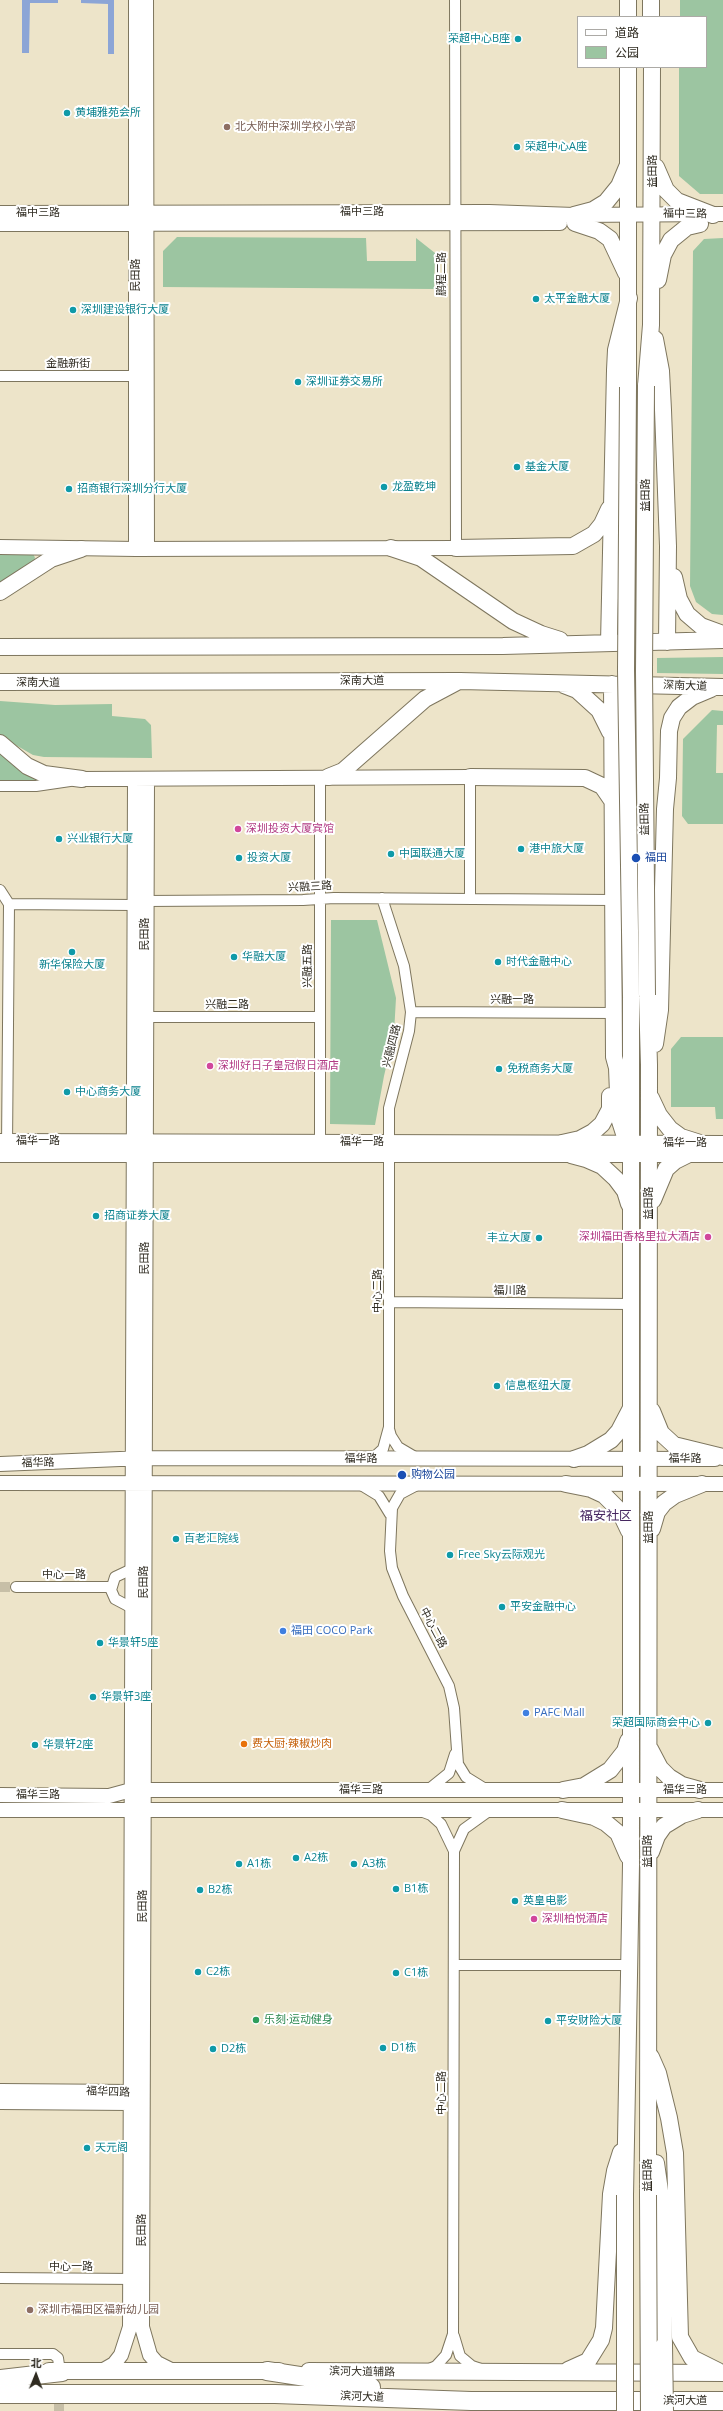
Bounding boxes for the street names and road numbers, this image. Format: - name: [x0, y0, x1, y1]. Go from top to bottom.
- street label: 益田路: [646, 155, 660, 187]
- street label: 福中三路: [340, 205, 384, 219]
- street label: 福中三路: [16, 206, 60, 220]
- street label: 福中三路: [663, 207, 707, 221]
- street label: 鹏程二路: [435, 252, 449, 296]
- street label: 民田路: [129, 259, 143, 291]
- street label: 金融新街: [46, 357, 90, 371]
- street label: 益田路: [639, 479, 653, 511]
- street label: 深南大道: [340, 674, 384, 688]
- street label: 深南大道: [16, 676, 60, 690]
- street label: 深南大道: [663, 679, 707, 693]
- street label: 益田路: [638, 802, 652, 836]
- street label: 兴融三路: [288, 879, 332, 895]
- street label: 民田路: [138, 918, 152, 950]
- street label: 兴融五路: [301, 944, 315, 988]
- street label: 兴融一路: [490, 993, 534, 1007]
- street label: 兴融二路: [205, 998, 249, 1012]
- street label: 兴融四路: [380, 1023, 404, 1069]
- street label: 福华一路: [16, 1134, 60, 1148]
- street label: 福华一路: [340, 1135, 384, 1149]
- street label: 福华一路: [663, 1136, 707, 1150]
- street label: 益田路: [642, 1187, 656, 1219]
- street label: 民田路: [138, 1242, 152, 1274]
- street label: 中心二路: [371, 1269, 385, 1313]
- street label: 福川路: [494, 1284, 526, 1298]
- street label: 福华路: [345, 1452, 377, 1466]
- street label: 福华路: [669, 1452, 701, 1466]
- street label: 福华路: [21, 1456, 55, 1470]
- street label: 益田路: [642, 1511, 656, 1543]
- street label: 民田路: [137, 1566, 151, 1598]
- street label: 中心一路: [42, 1568, 86, 1582]
- street label: 中心二路: [417, 1605, 449, 1651]
- street label: 福华三路: [339, 1783, 383, 1797]
- street label: 福华三路: [663, 1783, 707, 1797]
- street label: 福华三路: [16, 1788, 60, 1802]
- street label: 益田路: [641, 1835, 655, 1867]
- street label: 民田路: [136, 1890, 150, 1922]
- street label: 中心二路: [435, 2071, 449, 2115]
- street label: 福华四路: [86, 2085, 130, 2099]
- street label: 益田路: [641, 2159, 655, 2191]
- street label: 民田路: [135, 2214, 149, 2246]
- street label: 中心一路: [49, 2260, 93, 2274]
- street label: 滨河大道辅路: [329, 2365, 395, 2379]
- street label: 滨河大道: [340, 2390, 384, 2404]
- street label: 滨河大道: [663, 2394, 707, 2408]

